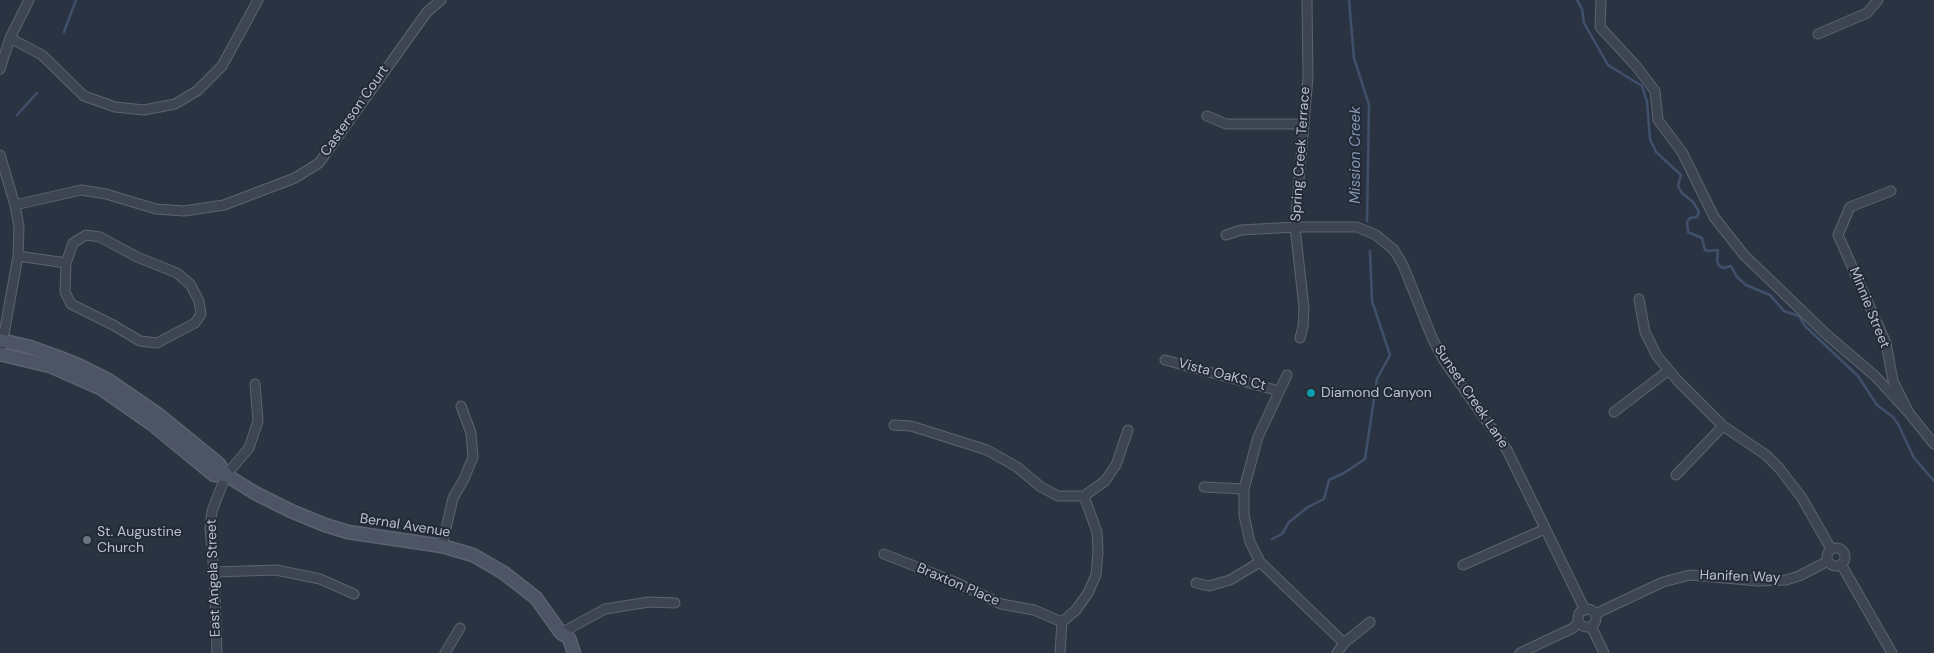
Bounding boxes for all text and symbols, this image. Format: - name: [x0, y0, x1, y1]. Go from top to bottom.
- street label: Casterson Court: [317, 62, 393, 160]
- street label: Spring Creek Terrace: [1288, 86, 1314, 222]
- water label: Mission Creek: [1347, 106, 1365, 204]
- street label: Minnie Street: [1845, 265, 1893, 351]
- street label: Sunset Creek Lane: [1430, 342, 1512, 452]
- street label: Vista OaKS Ct: [1176, 355, 1268, 395]
- place label: Diamond Canyon: [1321, 385, 1432, 401]
- marker: Diamond Canyon: [1305, 387, 1317, 399]
- street label: Bernal Avenue: [358, 511, 452, 541]
- street label: East Angela Street: [204, 519, 224, 637]
- place label: St. Augustine Church: [97, 524, 182, 556]
- marker: St. Augustine Church: [81, 534, 93, 546]
- street label: Braxton Place: [914, 560, 1002, 610]
- street label: Hanifen Way: [1699, 567, 1781, 587]

